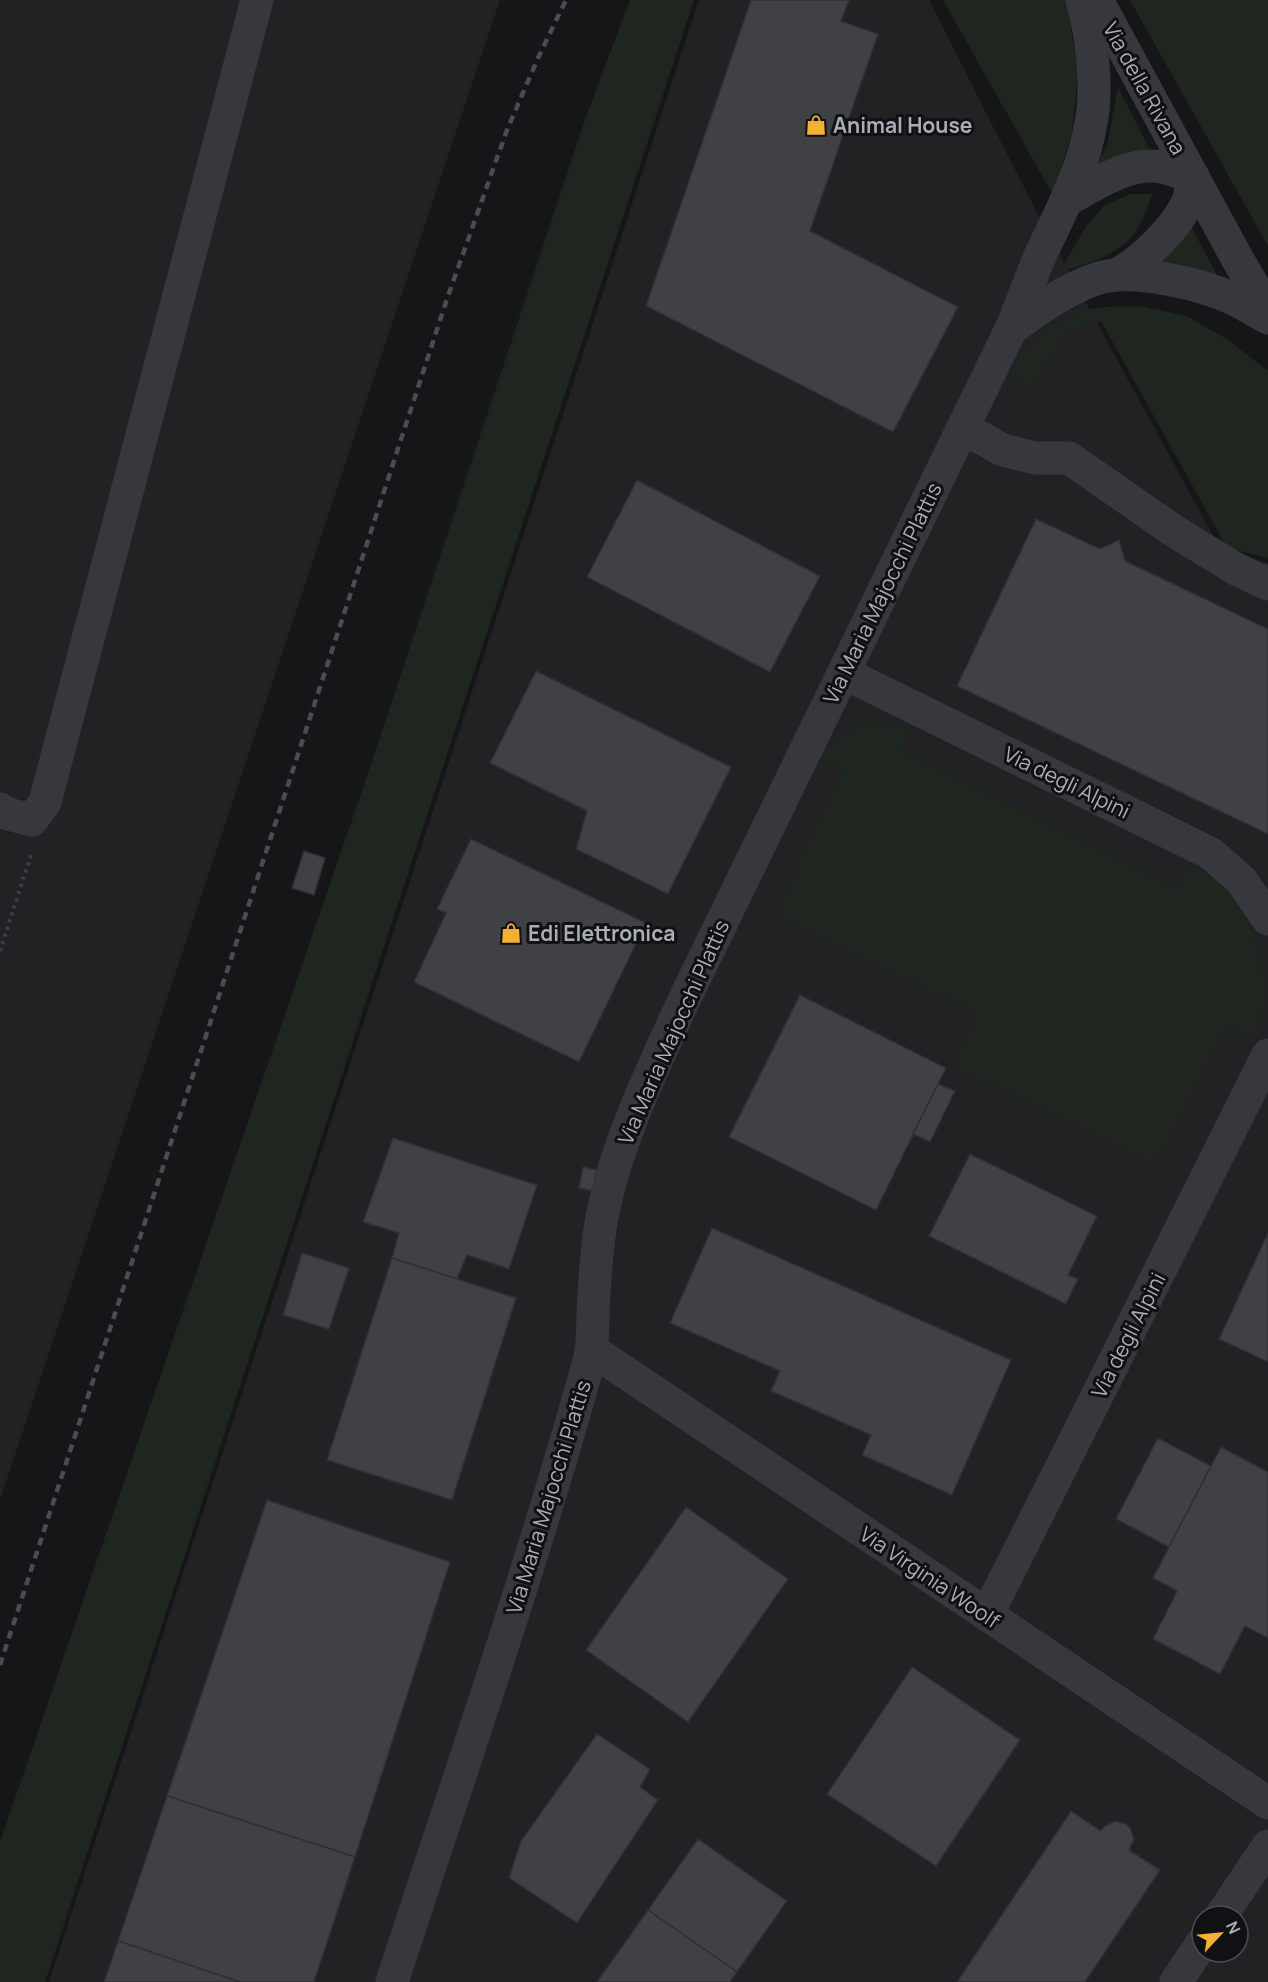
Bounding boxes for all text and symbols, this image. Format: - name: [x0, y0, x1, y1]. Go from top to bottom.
- street label: Via della Rivana: [1097, 17, 1193, 159]
- place label: Animal House: [833, 111, 972, 139]
- shop icon: Animal House: [804, 113, 828, 137]
- street label: Via Maria Majocchi Plattis: [816, 478, 948, 708]
- street label: Via degli Alpini: [999, 739, 1135, 825]
- street label: Via Maria Majocchi Plattis: [611, 915, 735, 1149]
- place label: Edi Elettronica: [528, 919, 675, 947]
- shop icon: Edi Elettronica: [499, 921, 523, 945]
- street label: Via degli Alpini: [1084, 1268, 1172, 1402]
- street label: Via Maria Majocchi Plattis: [499, 1377, 597, 1617]
- street label: Via Virginia Woolf: [854, 1520, 1006, 1635]
- north arrow: [1190, 1904, 1250, 1964]
- text: N: [1221, 1917, 1246, 1937]

